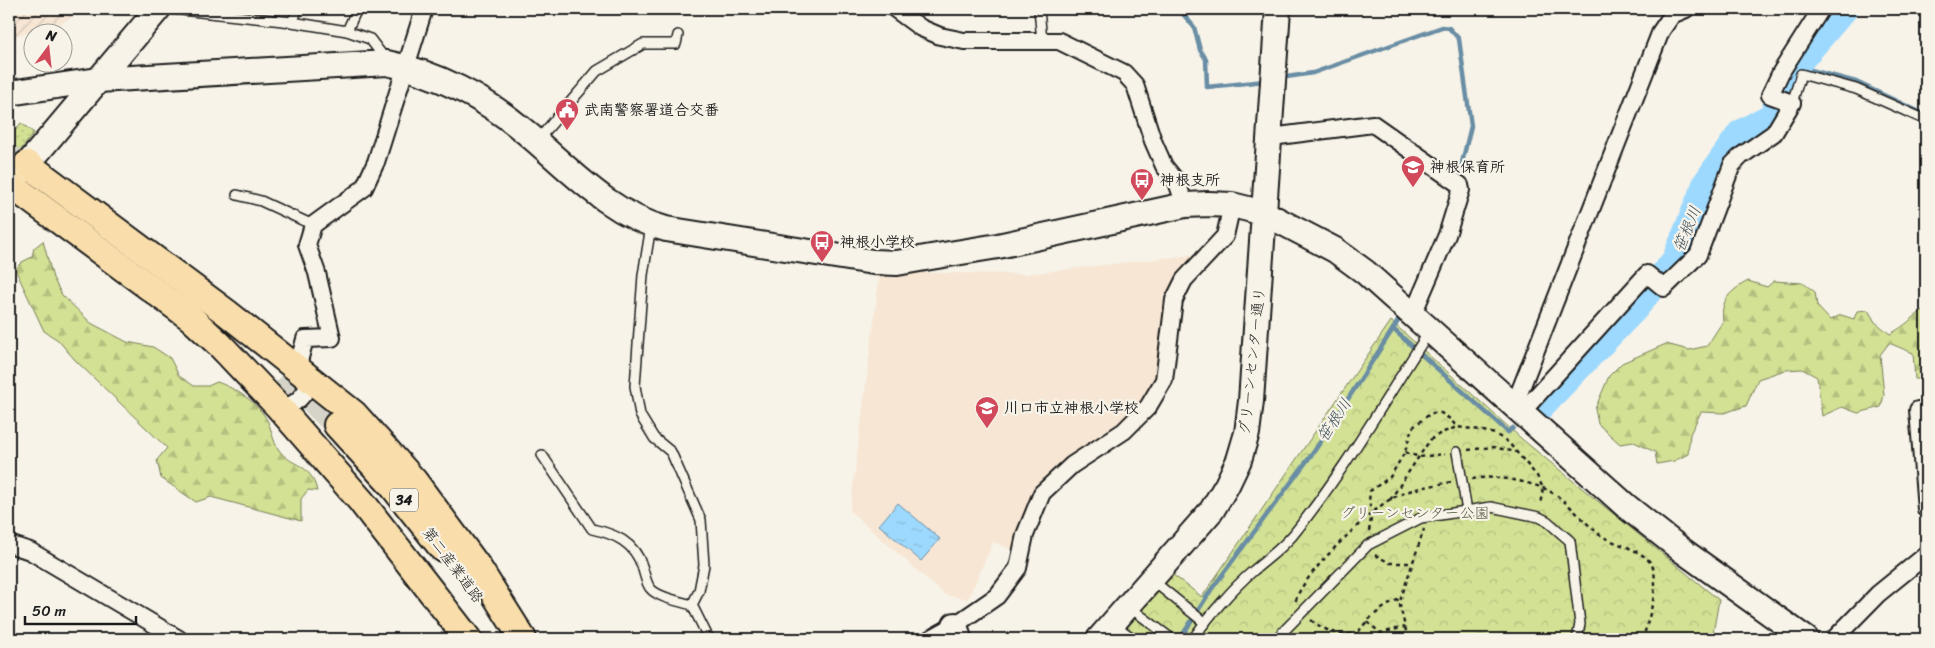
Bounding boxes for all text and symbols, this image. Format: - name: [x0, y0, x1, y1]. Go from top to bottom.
- north arrow: [22, 22, 72, 72]
- text: N: [42, 22, 59, 49]
- public building icon: 武南警察署道合交番: [554, 97, 580, 131]
- place label: 武南警察署道合交番: [584, 97, 719, 123]
- school or university icon: 神根保育所: [1400, 154, 1426, 188]
- place label: 神根保育所: [1430, 154, 1505, 180]
- bus stop icon: 神根支所: [1129, 167, 1155, 201]
- place label: 神根支所: [1160, 167, 1220, 193]
- water label: 笹根川: [1665, 201, 1709, 257]
- bus stop icon: 神根小学校: [809, 229, 835, 263]
- place label: 神根小学校: [840, 229, 915, 255]
- street label: グリーンセンター通り: [1231, 286, 1273, 436]
- water label: 笹根川: [1309, 392, 1359, 448]
- school or university icon: 川口市立神根小学校: [974, 395, 1000, 429]
- place label: 川口市立神根小学校: [1004, 395, 1139, 421]
- road number: 34: [390, 488, 418, 512]
- park label: グリーンセンター公園: [1341, 500, 1489, 526]
- street label: 第二産業道路: [416, 521, 490, 609]
- scale bar: [25, 593, 136, 625]
- text: 50 m: [32, 598, 67, 624]

